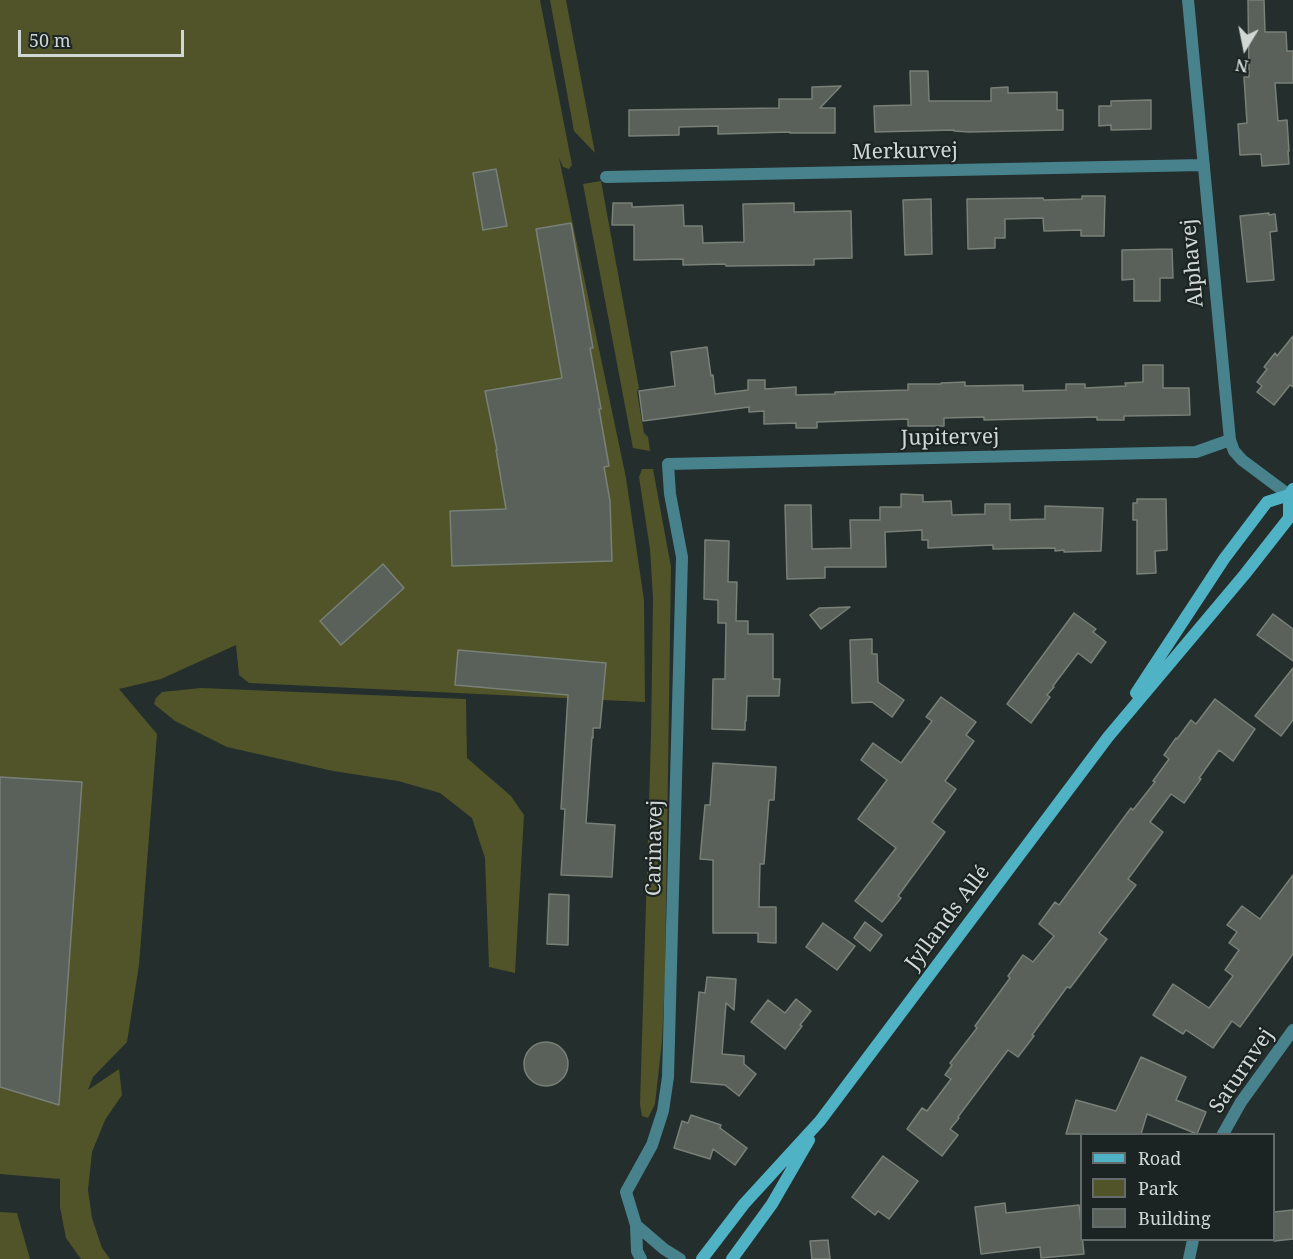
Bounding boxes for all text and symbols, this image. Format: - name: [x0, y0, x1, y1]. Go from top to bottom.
- scale bar: [21, 18, 188, 56]
- north arrow: [1215, 18, 1275, 78]
- text: 50 m: [29, 28, 71, 52]
- text: N: [1234, 54, 1250, 78]
- street label: Merkurvej: [852, 138, 958, 166]
- street label: Alphavej: [1177, 218, 1209, 308]
- street label: Jupitervej: [900, 425, 1000, 451]
- street label: Carinavej: [642, 800, 668, 896]
- street label: Jyllands Allé: [900, 861, 996, 975]
- street label: Saturnvej: [1204, 1024, 1280, 1118]
- legend: [1080, 1133, 1275, 1241]
- text: Road: [1138, 1146, 1181, 1170]
- text: Park: [1138, 1176, 1178, 1200]
- text: Building: [1138, 1206, 1211, 1230]

